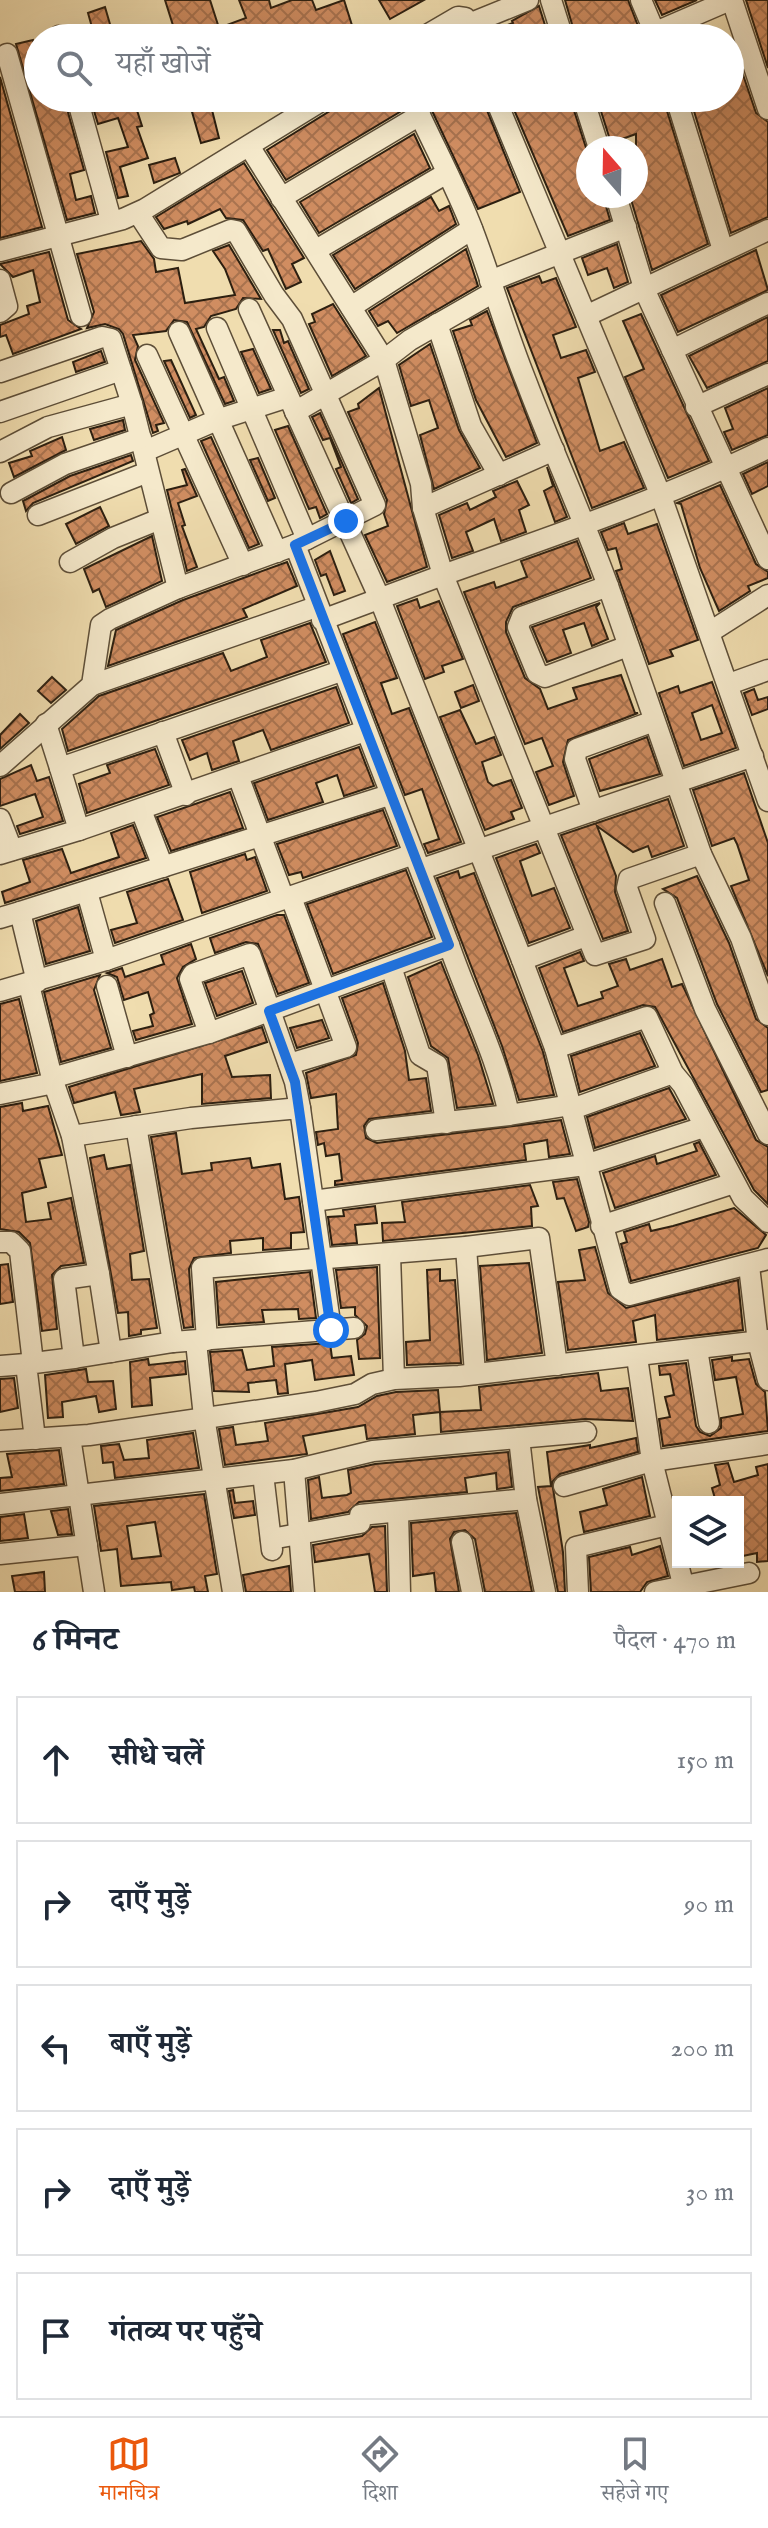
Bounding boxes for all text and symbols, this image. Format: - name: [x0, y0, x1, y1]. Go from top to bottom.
- search box: [24, 24, 744, 112]
- icon: search: [52, 46, 96, 90]
- text: यहाँ खोजें: [116, 46, 210, 84]
- north arrow: [576, 136, 648, 208]
- route end: [328, 503, 364, 539]
- route start: [313, 1312, 349, 1348]
- map controls: [672, 1496, 744, 1568]
- button: layers: [672, 1496, 744, 1568]
- text: 6 मिनट: [32, 1619, 118, 1662]
- text: पैदल · 470 m: [614, 1624, 736, 1657]
- icon: ahead: [34, 1738, 78, 1782]
- text: सीधे चलें: [110, 1738, 204, 1776]
- text: 150 m: [676, 1744, 734, 1777]
- icon: right: [34, 1882, 78, 1926]
- text: दाएँ मुड़ें: [110, 1882, 190, 1920]
- text: 90 m: [684, 1888, 734, 1921]
- icon: left: [34, 2026, 78, 2070]
- text: बाएँ मुड़ें: [110, 2026, 191, 2064]
- text: 200 m: [670, 2032, 734, 2065]
- icon: right: [34, 2170, 78, 2214]
- text: दाएँ मुड़ें: [110, 2170, 190, 2208]
- text: 30 m: [686, 2176, 734, 2209]
- icon: arrive: [34, 2314, 78, 2358]
- text: गंतव्य पर पहुँचे: [110, 2314, 262, 2352]
- tab: मानचित्र: [99, 2432, 159, 2514]
- tab: दिशा: [358, 2432, 402, 2514]
- tab: सहेजे गए: [601, 2432, 668, 2514]

